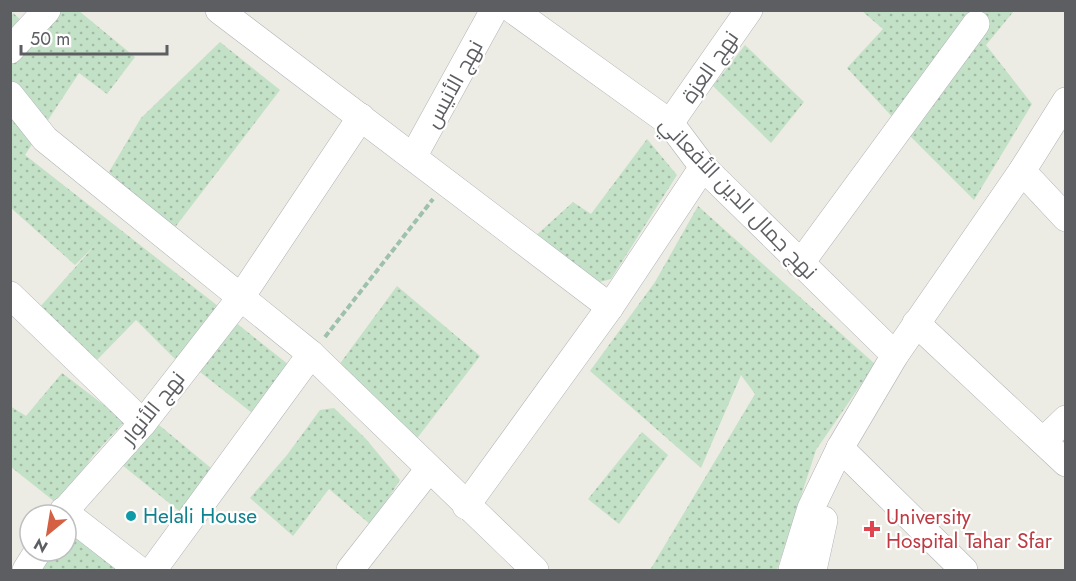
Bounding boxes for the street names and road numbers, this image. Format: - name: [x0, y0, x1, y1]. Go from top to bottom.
- street label: نهج العزة: [674, 25, 746, 109]
- street label: نهج الأنيس: [418, 35, 490, 133]
- street label: نهج جمال الدين الأفعاني: [651, 110, 824, 287]
- street label: نهج الأنوار: [113, 365, 192, 452]

